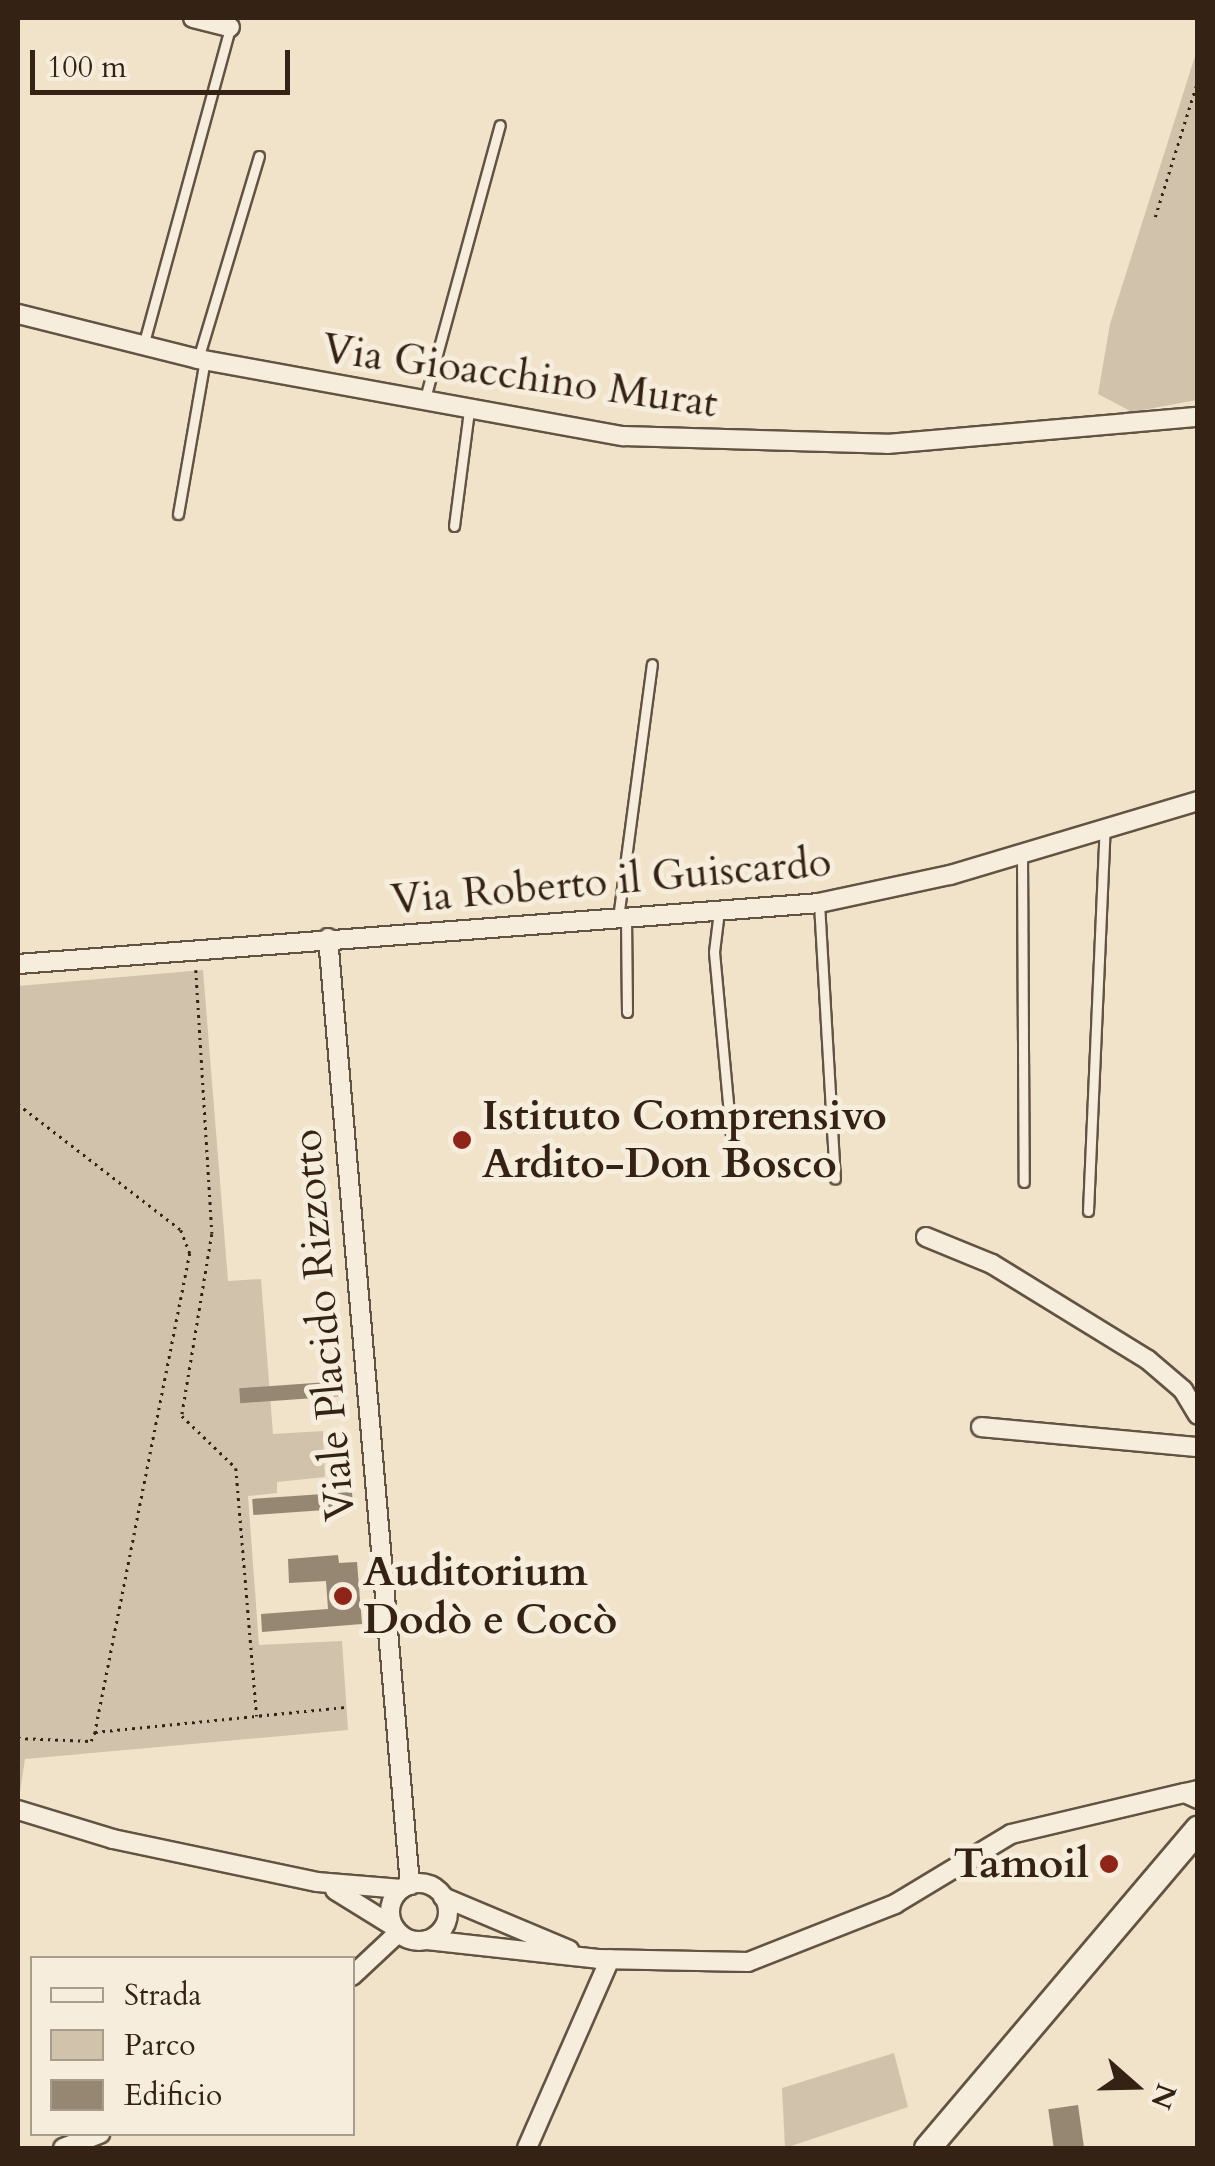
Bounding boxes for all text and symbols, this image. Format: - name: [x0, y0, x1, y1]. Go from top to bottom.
- scale bar: [35, 30, 295, 92]
- text: 100 m: [47, 47, 127, 88]
- street label: Via Gioacchino Murat: [319, 323, 721, 429]
- street label: Via Roberto il Guiscardo: [389, 837, 833, 925]
- place label: Istituto Comprensivo Ardito-Don Bosco: [482, 1091, 887, 1190]
- street label: Viale Placido Rizzotto: [282, 1127, 366, 1523]
- marker: Istituto Comprensivo Ardito-Don Bosco: [451, 1129, 473, 1151]
- place label: Auditorium Dodò e Cocò: [363, 1547, 617, 1645]
- marker: Auditorium Dodò e Cocò: [332, 1585, 354, 1607]
- place label: Tamoil: [953, 1839, 1089, 1889]
- marker: Tamoil: [1098, 1853, 1120, 1875]
- legend: [30, 1956, 355, 2136]
- text: Strada: [124, 1975, 201, 2016]
- text: Parco: [124, 2025, 196, 2066]
- north arrow: [1085, 2036, 1185, 2136]
- text: Edificio: [124, 2075, 222, 2116]
- text: N: [1141, 2078, 1185, 2114]

